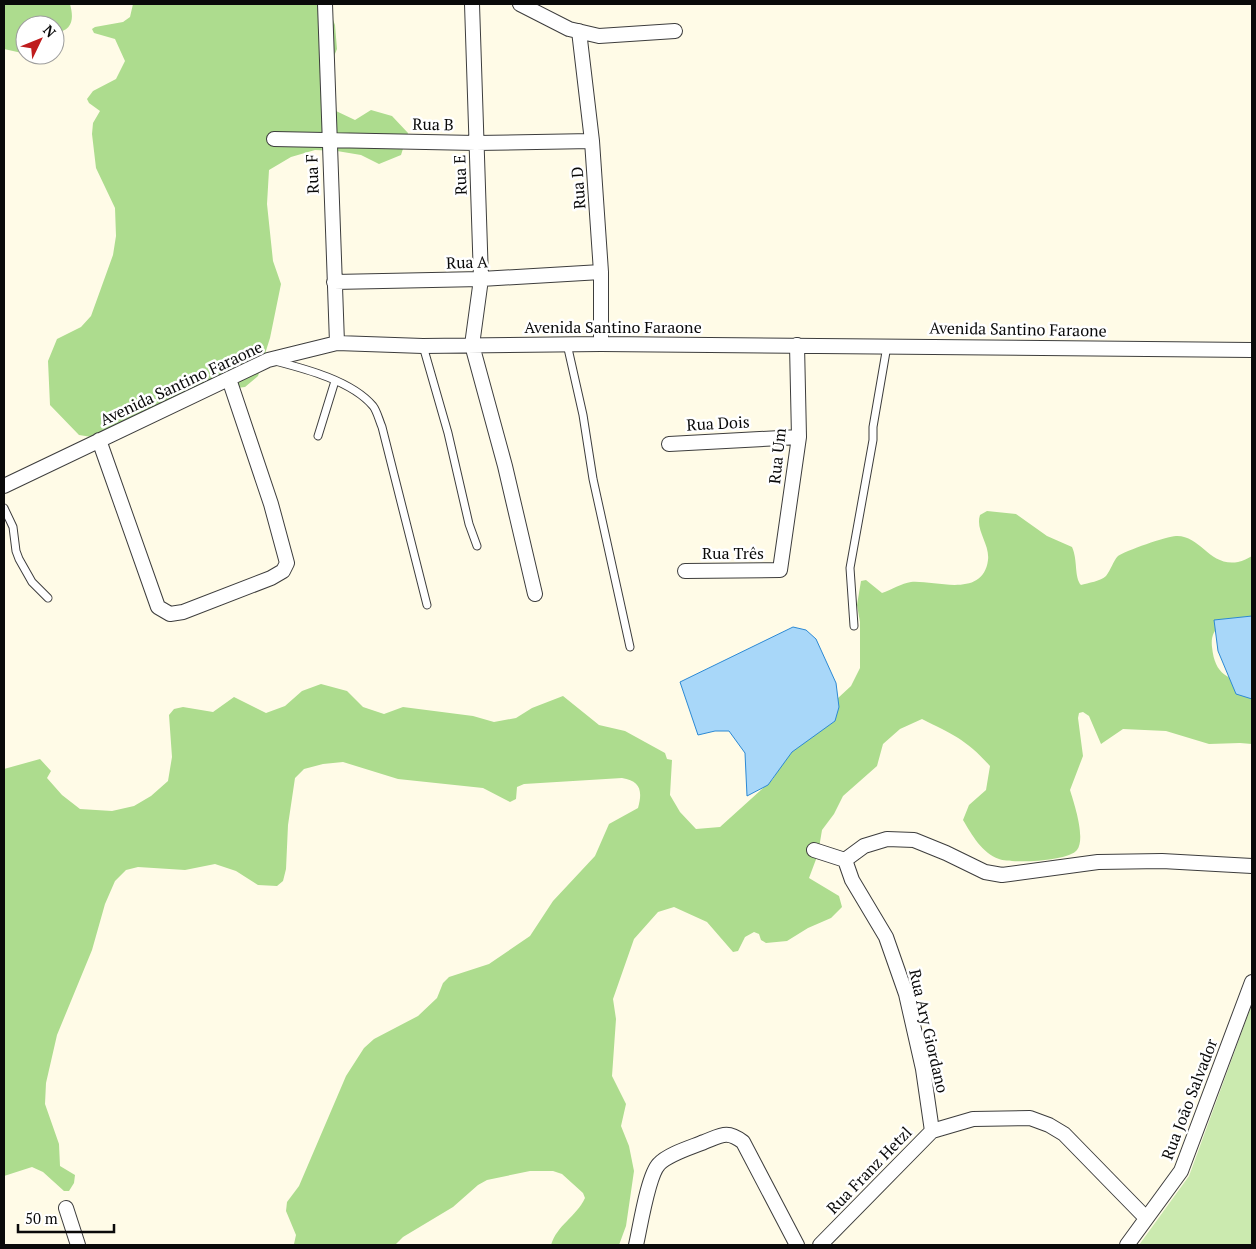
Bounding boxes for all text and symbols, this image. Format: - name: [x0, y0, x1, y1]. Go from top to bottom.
- north arrow: [15, 15, 65, 65]
- text: N: [39, 20, 61, 41]
- street label: Rua B: [412, 113, 454, 135]
- street label: Rua F: [300, 154, 324, 194]
- street label: Rua E: [448, 154, 472, 196]
- street label: Rua D: [566, 166, 590, 210]
- street label: Rua A: [446, 250, 488, 274]
- street label: Avenida Santino Faraone: [524, 316, 702, 338]
- street label: Avenida Santino Faraone: [929, 316, 1107, 342]
- street label: Avenida Santino Faraone: [96, 336, 266, 430]
- street label: Rua Dois: [686, 410, 750, 436]
- street label: Rua Um: [763, 427, 791, 485]
- street label: Rua Três: [702, 542, 764, 564]
- street label: Rua Ary Giordano: [904, 967, 954, 1095]
- street label: Rua João Salvador: [1156, 1035, 1223, 1163]
- street label: Rua Franz Hetzl: [822, 1121, 917, 1219]
- scale bar: [18, 1202, 114, 1234]
- text: 50 m: [25, 1208, 58, 1228]

